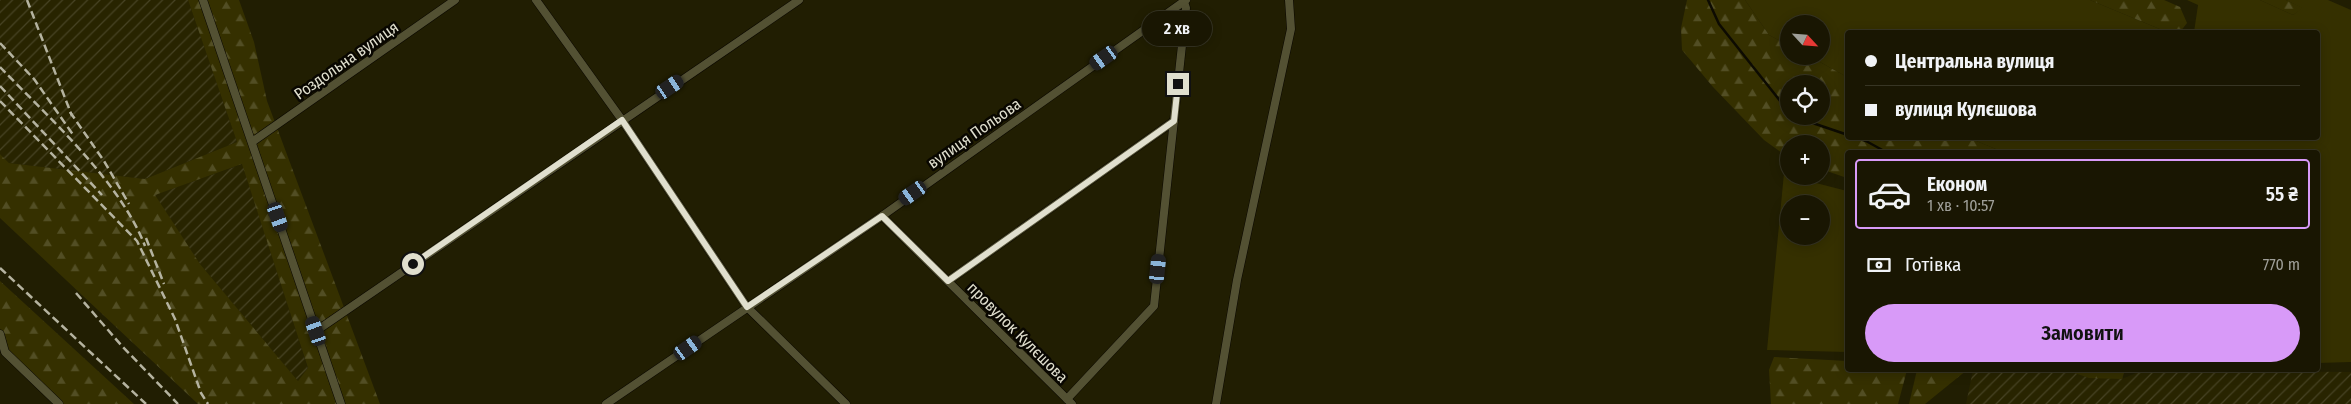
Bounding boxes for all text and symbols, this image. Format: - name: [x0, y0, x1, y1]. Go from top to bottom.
- callout: 2 хв: [1143, 12, 1213, 46]
- north arrow: [1780, 15, 1830, 65]
- map controls: [1780, 15, 1830, 245]
- street label: Роздольна вулиця: [290, 17, 402, 103]
- text: 2 хв: [1164, 19, 1190, 38]
- car: [1087, 43, 1120, 73]
- text: Центральна вулиця: [1895, 50, 2054, 73]
- car: [653, 72, 686, 102]
- route end: [1167, 73, 1189, 95]
- button: locate: [1780, 75, 1830, 125]
- street label: вулиця Польова: [924, 94, 1025, 173]
- text: вулиця Кулєшова: [1895, 98, 2037, 121]
- button: +: [1780, 135, 1830, 185]
- icon: car: [1867, 172, 1912, 217]
- text: Економ: [1927, 173, 1987, 196]
- car: [896, 178, 929, 208]
- text: 55 ₴: [2266, 183, 2298, 206]
- button: −: [1780, 195, 1830, 245]
- text: 1 хв · 10:57: [1927, 196, 1995, 215]
- car: [266, 200, 289, 234]
- icon: cash: [1865, 251, 1893, 279]
- route start: [402, 253, 424, 275]
- car: [1148, 253, 1167, 285]
- text: Готівка: [1905, 253, 1961, 276]
- text: 770 m: [2263, 255, 2300, 274]
- street label: провулок Кулєшова: [963, 278, 1072, 387]
- button: Замовити: [1865, 304, 2300, 362]
- car: [304, 314, 327, 348]
- car: [671, 333, 704, 363]

